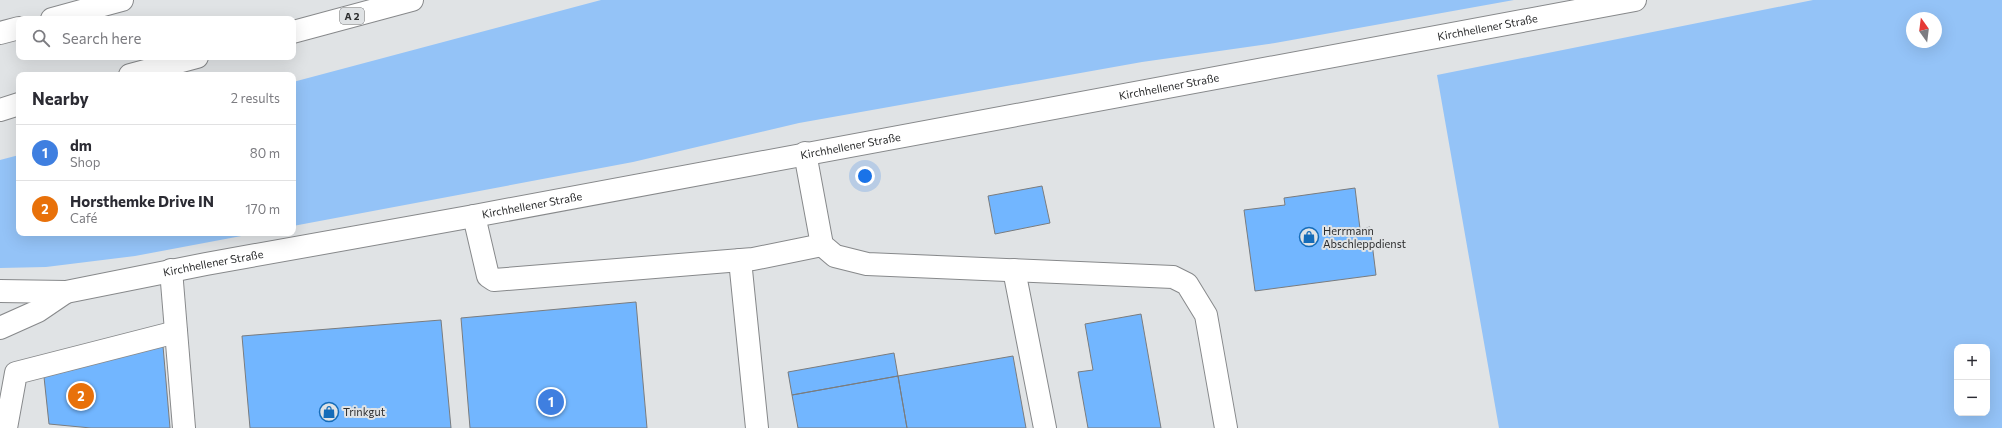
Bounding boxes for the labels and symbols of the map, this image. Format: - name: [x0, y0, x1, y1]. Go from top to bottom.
- road number: A 2: [340, 8, 364, 24]
- street label: Kirchhellener Straße: [1436, 11, 1539, 43]
- north arrow: [1906, 12, 1942, 48]
- street label: Kirchhellener Straße: [1118, 70, 1220, 102]
- street label: Kirchhellener Straße: [799, 130, 902, 161]
- your location: [855, 166, 875, 186]
- street label: Kirchhellener Straße: [481, 189, 583, 220]
- place label: Herrmann Abschleppdienst: [1323, 224, 1407, 250]
- shop icon: Herrmann Abschleppdienst: [1298, 226, 1320, 248]
- street label: Kirchhellener Straße: [162, 247, 264, 278]
- pin: 2: [68, 381, 94, 411]
- pin: 1: [538, 387, 564, 417]
- shop icon: Trinkgut: [318, 401, 340, 423]
- place label: Trinkgut: [343, 405, 386, 418]

